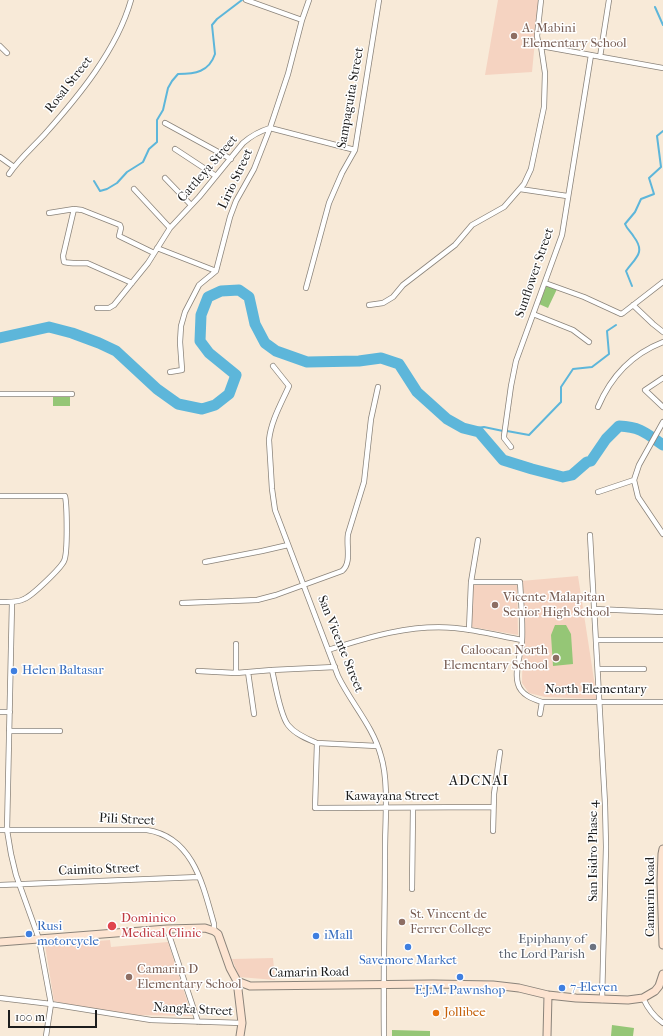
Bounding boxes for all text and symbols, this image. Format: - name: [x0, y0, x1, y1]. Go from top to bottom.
- place label: A. Mabini Elementary School: [522, 21, 627, 52]
- marker: A. Mabini Elementary School: [509, 31, 519, 41]
- street label: Sampaguita Street: [334, 46, 368, 150]
- street label: Rosal Street: [42, 54, 96, 116]
- street label: Cattleya Street: [175, 132, 241, 206]
- street label: Lirio Street: [215, 146, 257, 212]
- street label: Sunflower Street: [512, 226, 558, 320]
- place label: Vicente Malapitan Senior High School: [503, 590, 610, 621]
- street label: San Vicente Street: [313, 593, 367, 695]
- marker: Vicente Malapitan Senior High School: [490, 600, 500, 610]
- place label: Caloocan North Elementary School: [443, 643, 548, 674]
- marker: Caloocan North Elementary School: [551, 653, 561, 663]
- place label: Helen Baltasar: [22, 663, 104, 679]
- marker: Helen Baltasar: [9, 666, 19, 676]
- street label: North Elementary: [545, 682, 647, 698]
- district label: ADCNAI: [449, 774, 509, 790]
- street label: Kawayana Street: [345, 789, 439, 805]
- street label: San Isidro Phase 4: [586, 800, 602, 902]
- street label: Pili Street: [99, 811, 155, 829]
- street label: Camarin Road: [643, 857, 659, 937]
- street label: Caimito Street: [58, 861, 140, 879]
- place label: St. Vincent de Ferrer College: [410, 907, 491, 938]
- place label: Dominico Medical Clinic: [121, 911, 201, 942]
- marker: St. Vincent de Ferrer College: [397, 917, 407, 927]
- place label: Rusi motorcycle: [37, 919, 99, 950]
- marker: Dominico Medical Clinic: [106, 920, 118, 932]
- place label: iMall: [324, 928, 353, 944]
- marker: Rusi motorcycle: [24, 929, 34, 939]
- marker: iMall: [311, 931, 321, 941]
- place label: Epiphany of the Lord Parish: [499, 932, 585, 963]
- marker: Savemore Market: [403, 942, 413, 952]
- marker: Epiphany of the Lord Parish: [588, 942, 598, 952]
- place label: Savemore Market: [359, 953, 457, 969]
- place label: Camarin D Elementary School: [137, 962, 242, 993]
- street label: Camarin Road: [269, 965, 349, 981]
- marker: Camarin D Elementary School: [124, 972, 134, 982]
- marker: E.J.M. Pawnshop: [455, 972, 465, 982]
- place label: 7-Eleven: [570, 980, 618, 996]
- place label: E.J.M. Pawnshop: [415, 983, 505, 999]
- marker: 7-Eleven: [557, 983, 567, 993]
- street label: Nangka Street: [153, 1000, 233, 1020]
- scale bar: [10, 1002, 99, 1028]
- place label: Jollibee: [444, 1005, 486, 1021]
- marker: Jollibee: [431, 1008, 441, 1018]
- text: 100 m: [15, 1010, 45, 1024]

